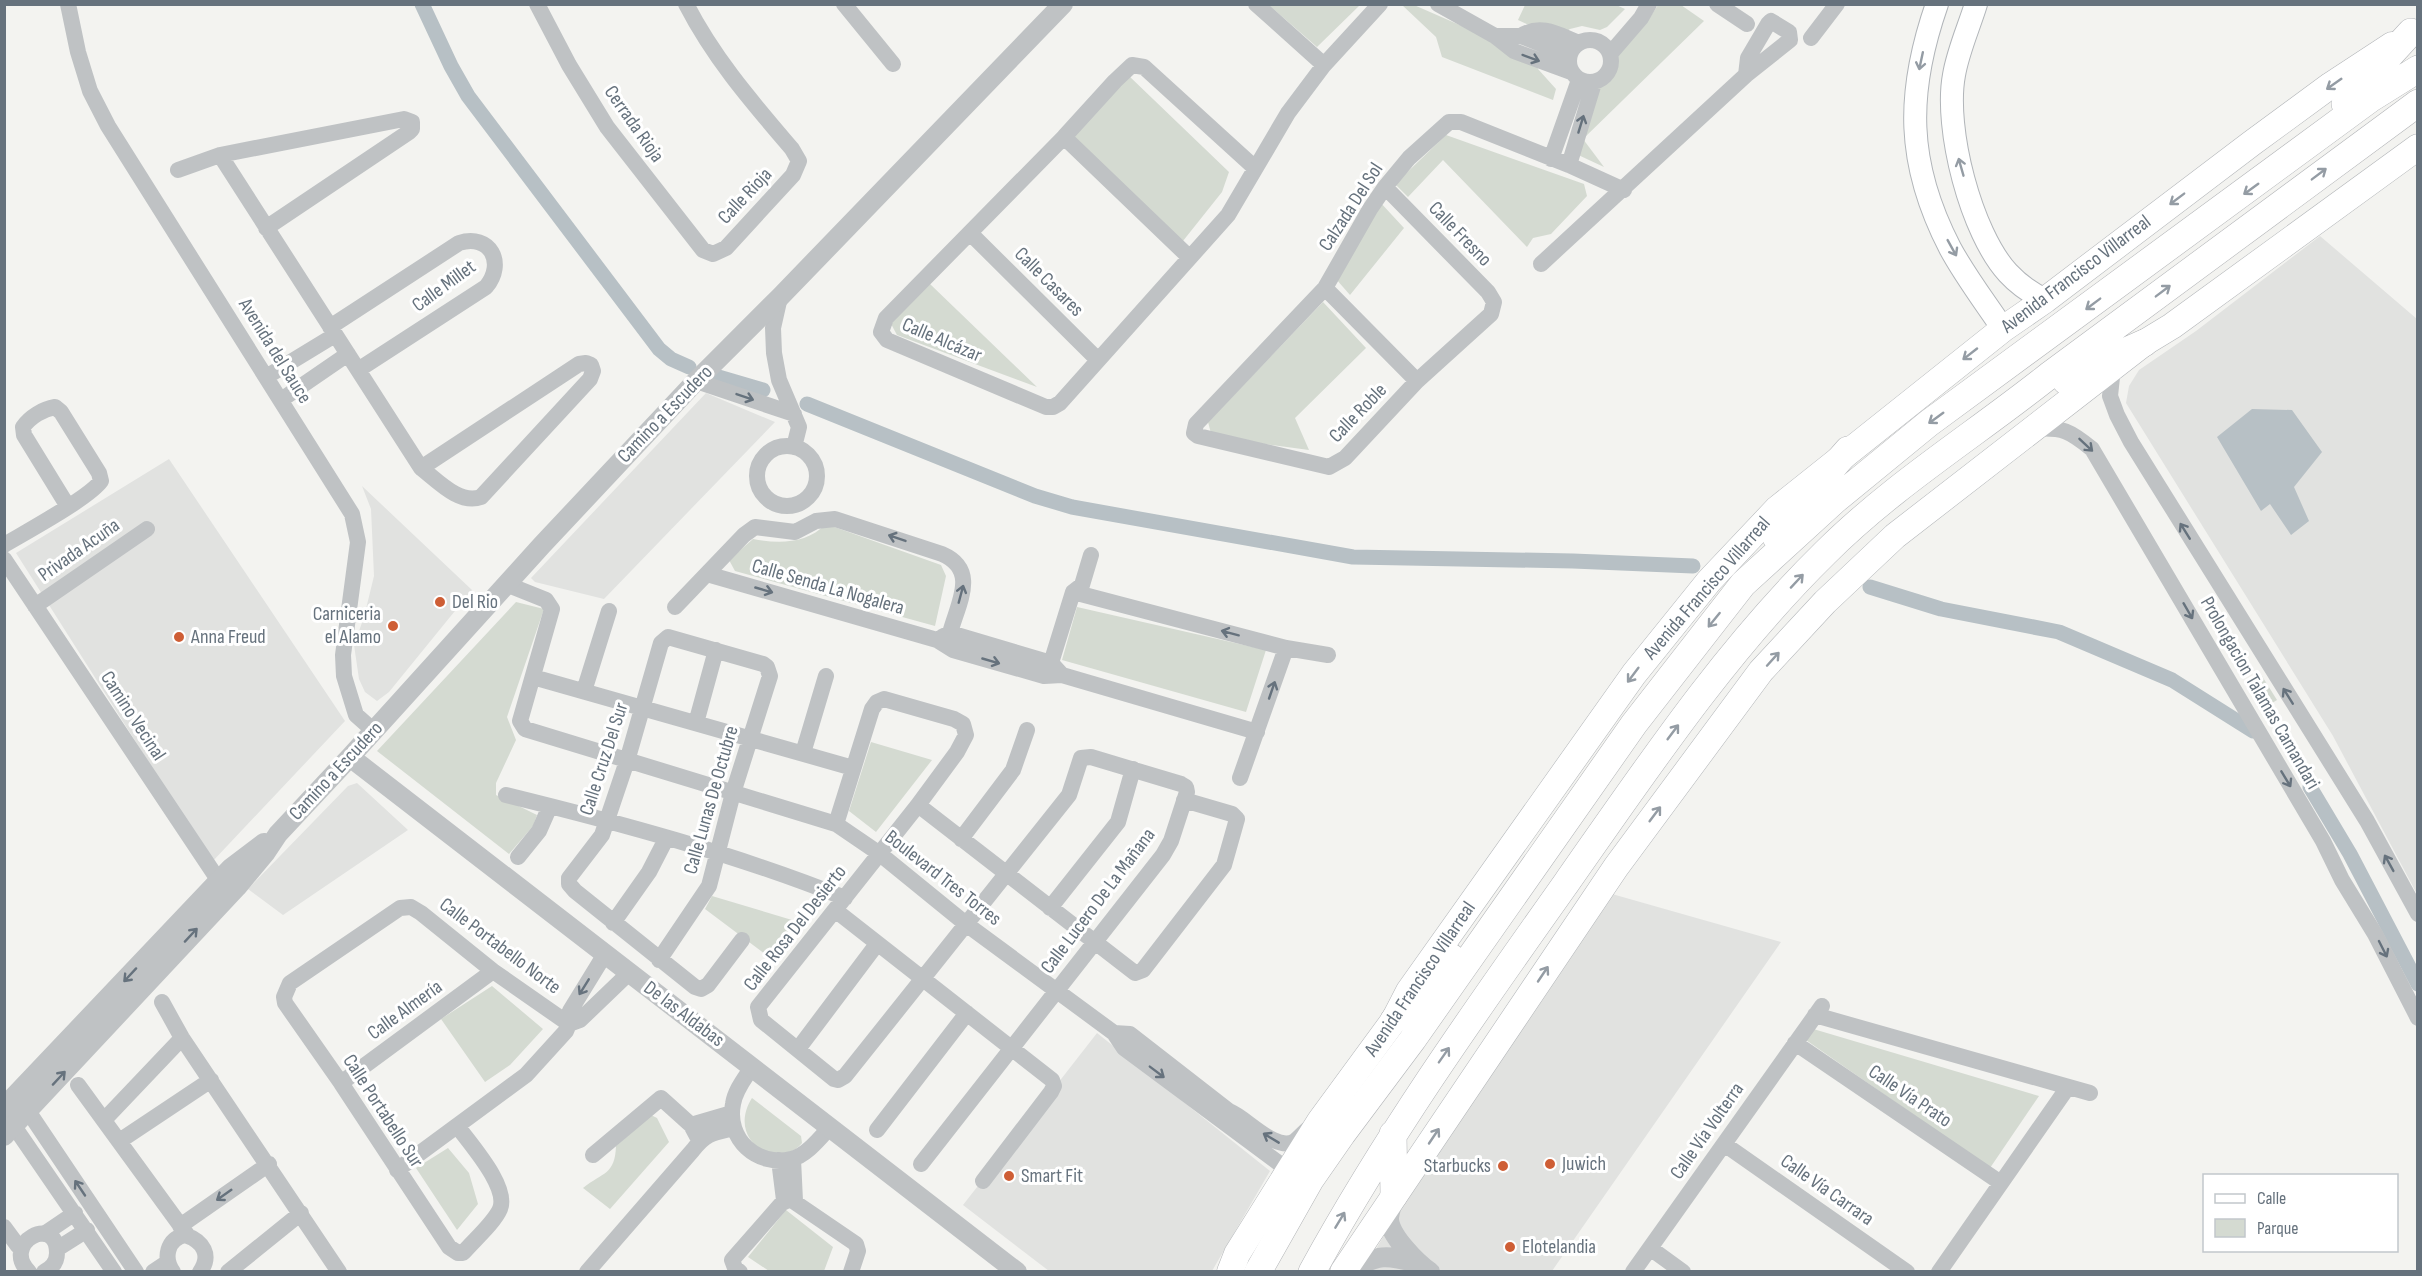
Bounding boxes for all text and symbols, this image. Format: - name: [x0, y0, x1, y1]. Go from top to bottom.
- one-way arrow: [1915, 50, 1926, 70]
- one-way arrow: [1521, 53, 1540, 64]
- one-way arrow: [2326, 78, 2342, 90]
- street label: Cerrada Rioja: [599, 81, 669, 167]
- one-way arrow: [1576, 115, 1587, 134]
- street label: Calzada Del Sol: [1314, 158, 1388, 256]
- one-way arrow: [1955, 158, 1966, 177]
- street label: Calle Rioja: [713, 163, 777, 229]
- one-way arrow: [2311, 168, 2327, 181]
- one-way arrow: [2243, 182, 2259, 195]
- one-way arrow: [2169, 193, 2185, 206]
- street label: Calle Fresno: [1423, 197, 1497, 271]
- street label: Avenida Francisco Villarreal: [1996, 210, 2156, 339]
- one-way arrow: [1947, 239, 1958, 257]
- street label: Calle Casares: [1009, 242, 1089, 322]
- street label: Calle Millet: [407, 255, 481, 317]
- one-way arrow: [2155, 285, 2171, 298]
- street label: Avenida del Sauce: [233, 293, 317, 408]
- one-way arrow: [2086, 297, 2102, 310]
- street label: Calle Alcázar: [898, 312, 986, 368]
- one-way arrow: [1963, 347, 1979, 360]
- street label: Camino a Escudero: [612, 360, 718, 468]
- street label: Calle Roble: [1324, 378, 1392, 448]
- one-way arrow: [735, 393, 754, 404]
- one-way arrow: [1928, 412, 1944, 425]
- one-way arrow: [2079, 438, 2094, 452]
- street label: Avenida Francisco Villarreal: [1638, 512, 1776, 665]
- street label: Privada Acuña: [34, 513, 124, 587]
- one-way arrow: [2179, 522, 2192, 539]
- one-way arrow: [888, 532, 907, 543]
- street label: Calle Senda La Nogalera: [749, 554, 907, 620]
- one-way arrow: [1790, 574, 1804, 589]
- one-way arrow: [754, 585, 773, 596]
- one-way arrow: [955, 585, 967, 604]
- place label: Del Rio: [452, 590, 498, 614]
- street label: Prolongacion Talamas Camandari: [2195, 592, 2325, 794]
- marker: Del Rio: [433, 595, 447, 609]
- place label: Carniceria el Alamo: [313, 602, 381, 649]
- one-way arrow: [2182, 602, 2194, 619]
- one-way arrow: [1708, 612, 1721, 628]
- marker: Carniceria el Alamo: [386, 619, 400, 633]
- place label: Anna Freud: [190, 625, 266, 649]
- one-way arrow: [1221, 627, 1240, 638]
- marker: Anna Freud: [172, 630, 186, 644]
- one-way arrow: [1766, 652, 1780, 667]
- one-way arrow: [981, 656, 1000, 667]
- street label: Camino Vecinal: [95, 667, 171, 765]
- one-way arrow: [1627, 667, 1640, 683]
- one-way arrow: [1267, 681, 1278, 699]
- one-way arrow: [2281, 688, 2294, 705]
- street label: Calle Cruz Del Sur: [574, 699, 634, 818]
- street label: Camino a Escudero: [284, 717, 388, 825]
- street label: Calle Lunas De Octubre: [678, 723, 744, 877]
- one-way arrow: [1666, 724, 1679, 740]
- one-way arrow: [2281, 770, 2292, 788]
- one-way arrow: [1649, 807, 1661, 823]
- street label: Calle Lucero De La Mañana: [1036, 824, 1160, 978]
- street label: Boulevard Tres Torres: [880, 825, 1006, 931]
- one-way arrow: [2383, 855, 2395, 872]
- street label: Calle Rosa Del Desierto: [738, 860, 852, 996]
- street label: Calle Portabello Norte: [435, 893, 565, 999]
- street label: Avenida Francisco Villarreal: [1359, 897, 1481, 1062]
- one-way arrow: [184, 928, 198, 943]
- one-way arrow: [2377, 939, 2389, 957]
- one-way arrow: [1537, 966, 1549, 982]
- one-way arrow: [123, 967, 137, 982]
- street label: Calle Almería: [363, 975, 447, 1045]
- street label: De las Aldabas: [639, 976, 729, 1052]
- one-way arrow: [578, 979, 590, 995]
- one-way arrow: [1438, 1048, 1450, 1064]
- street label: Calle Portabello Sur: [338, 1050, 429, 1172]
- street label: Calle Vía Prato: [1864, 1059, 1956, 1133]
- one-way arrow: [1149, 1066, 1165, 1078]
- one-way arrow: [51, 1071, 65, 1086]
- street label: Calle Vía Volterra: [1665, 1078, 1749, 1184]
- one-way arrow: [1428, 1128, 1440, 1144]
- one-way arrow: [1262, 1131, 1279, 1144]
- street label: Calle Vía Carrara: [1776, 1149, 1878, 1231]
- place label: Juwich: [1561, 1152, 1606, 1176]
- place label: Starbucks: [1424, 1154, 1491, 1178]
- marker: Juwich: [1543, 1157, 1557, 1171]
- marker: Starbucks: [1496, 1159, 1510, 1173]
- place label: Smart Fit: [1021, 1164, 1083, 1188]
- marker: Smart Fit: [1002, 1169, 1016, 1183]
- legend: [2203, 1174, 2398, 1252]
- one-way arrow: [74, 1180, 86, 1197]
- text: Calle: [2257, 1188, 2286, 1209]
- one-way arrow: [217, 1189, 233, 1201]
- one-way arrow: [1335, 1212, 1347, 1229]
- text: Parque: [2257, 1218, 2298, 1239]
- place label: Elotelandia: [1522, 1235, 1596, 1259]
- marker: Elotelandia: [1503, 1240, 1517, 1254]

